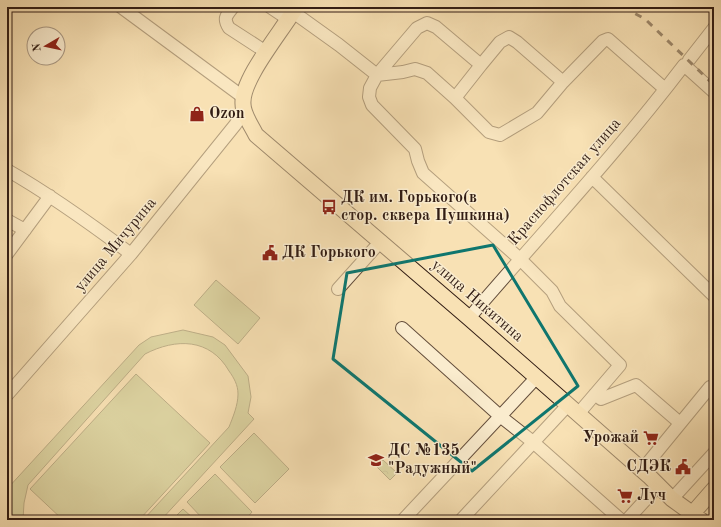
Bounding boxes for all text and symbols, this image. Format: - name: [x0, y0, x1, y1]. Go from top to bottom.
- north arrow: [26, 26, 66, 66]
- text: N: [31, 42, 44, 52]
- shop icon: Ozon: [188, 105, 206, 123]
- place label: Ozon: [209, 106, 245, 122]
- street label: Краснофлотская улица: [506, 115, 624, 249]
- place label: ДК им. Горького(в стор. сквера Пушкина): [341, 189, 510, 224]
- street label: улица Мичурина: [72, 195, 160, 295]
- bus stop icon: ДК им. Горького(в стор. сквера Пушкина): [320, 198, 338, 216]
- public building icon: ДК Горького: [261, 244, 279, 262]
- place label: ДК Горького: [282, 245, 376, 261]
- street label: улица Никитина: [428, 257, 526, 345]
- supermarket icon: Урожай: [642, 429, 660, 447]
- place label: Урожай: [582, 430, 639, 446]
- place label: ДС №135 "Радужный": [388, 443, 477, 477]
- school or university icon: ДС №135 "Радужный": [367, 451, 385, 469]
- public building icon: СДЭК: [674, 458, 692, 476]
- place label: СДЭК: [626, 459, 671, 475]
- supermarket icon: Луч: [616, 487, 634, 505]
- place label: Луч: [637, 488, 666, 504]

